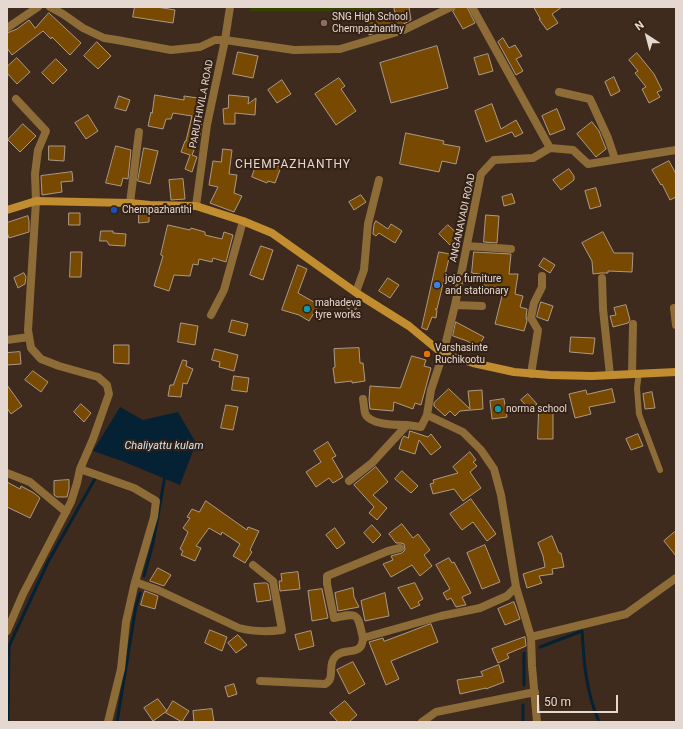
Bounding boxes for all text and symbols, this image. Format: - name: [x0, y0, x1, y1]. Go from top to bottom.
- place label: SNG High School Chempazhanthy: [332, 11, 408, 34]
- north arrow: [627, 16, 667, 56]
- marker: SNG High School Chempazhanthy: [319, 18, 329, 28]
- text: N: [633, 18, 647, 33]
- street label: PARUTHIVILA ROAD: [188, 59, 216, 149]
- district label: CHEMPAZHANTHY: [235, 158, 351, 172]
- street label: ANGANAVADI ROAD: [448, 172, 478, 264]
- place label: Chempazhanthi: [122, 204, 192, 216]
- marker: Chempazhanthi: [109, 205, 119, 215]
- place label: jojo furniture and stationary: [445, 273, 509, 296]
- marker: jojo furniture and stationary: [432, 280, 442, 290]
- place label: mahadeva tyre works: [315, 297, 361, 320]
- marker: mahadeva tyre works: [302, 304, 312, 314]
- place label: Varshasinte Ruchikootu: [435, 342, 488, 366]
- marker: Varshasinte Ruchikootu: [422, 349, 432, 359]
- place label: norma school: [506, 403, 567, 415]
- marker: norma school: [493, 404, 503, 414]
- water label: Chaliyattu kulam: [124, 439, 204, 453]
- scale bar: [539, 687, 620, 713]
- text: 50 m: [544, 695, 571, 709]

